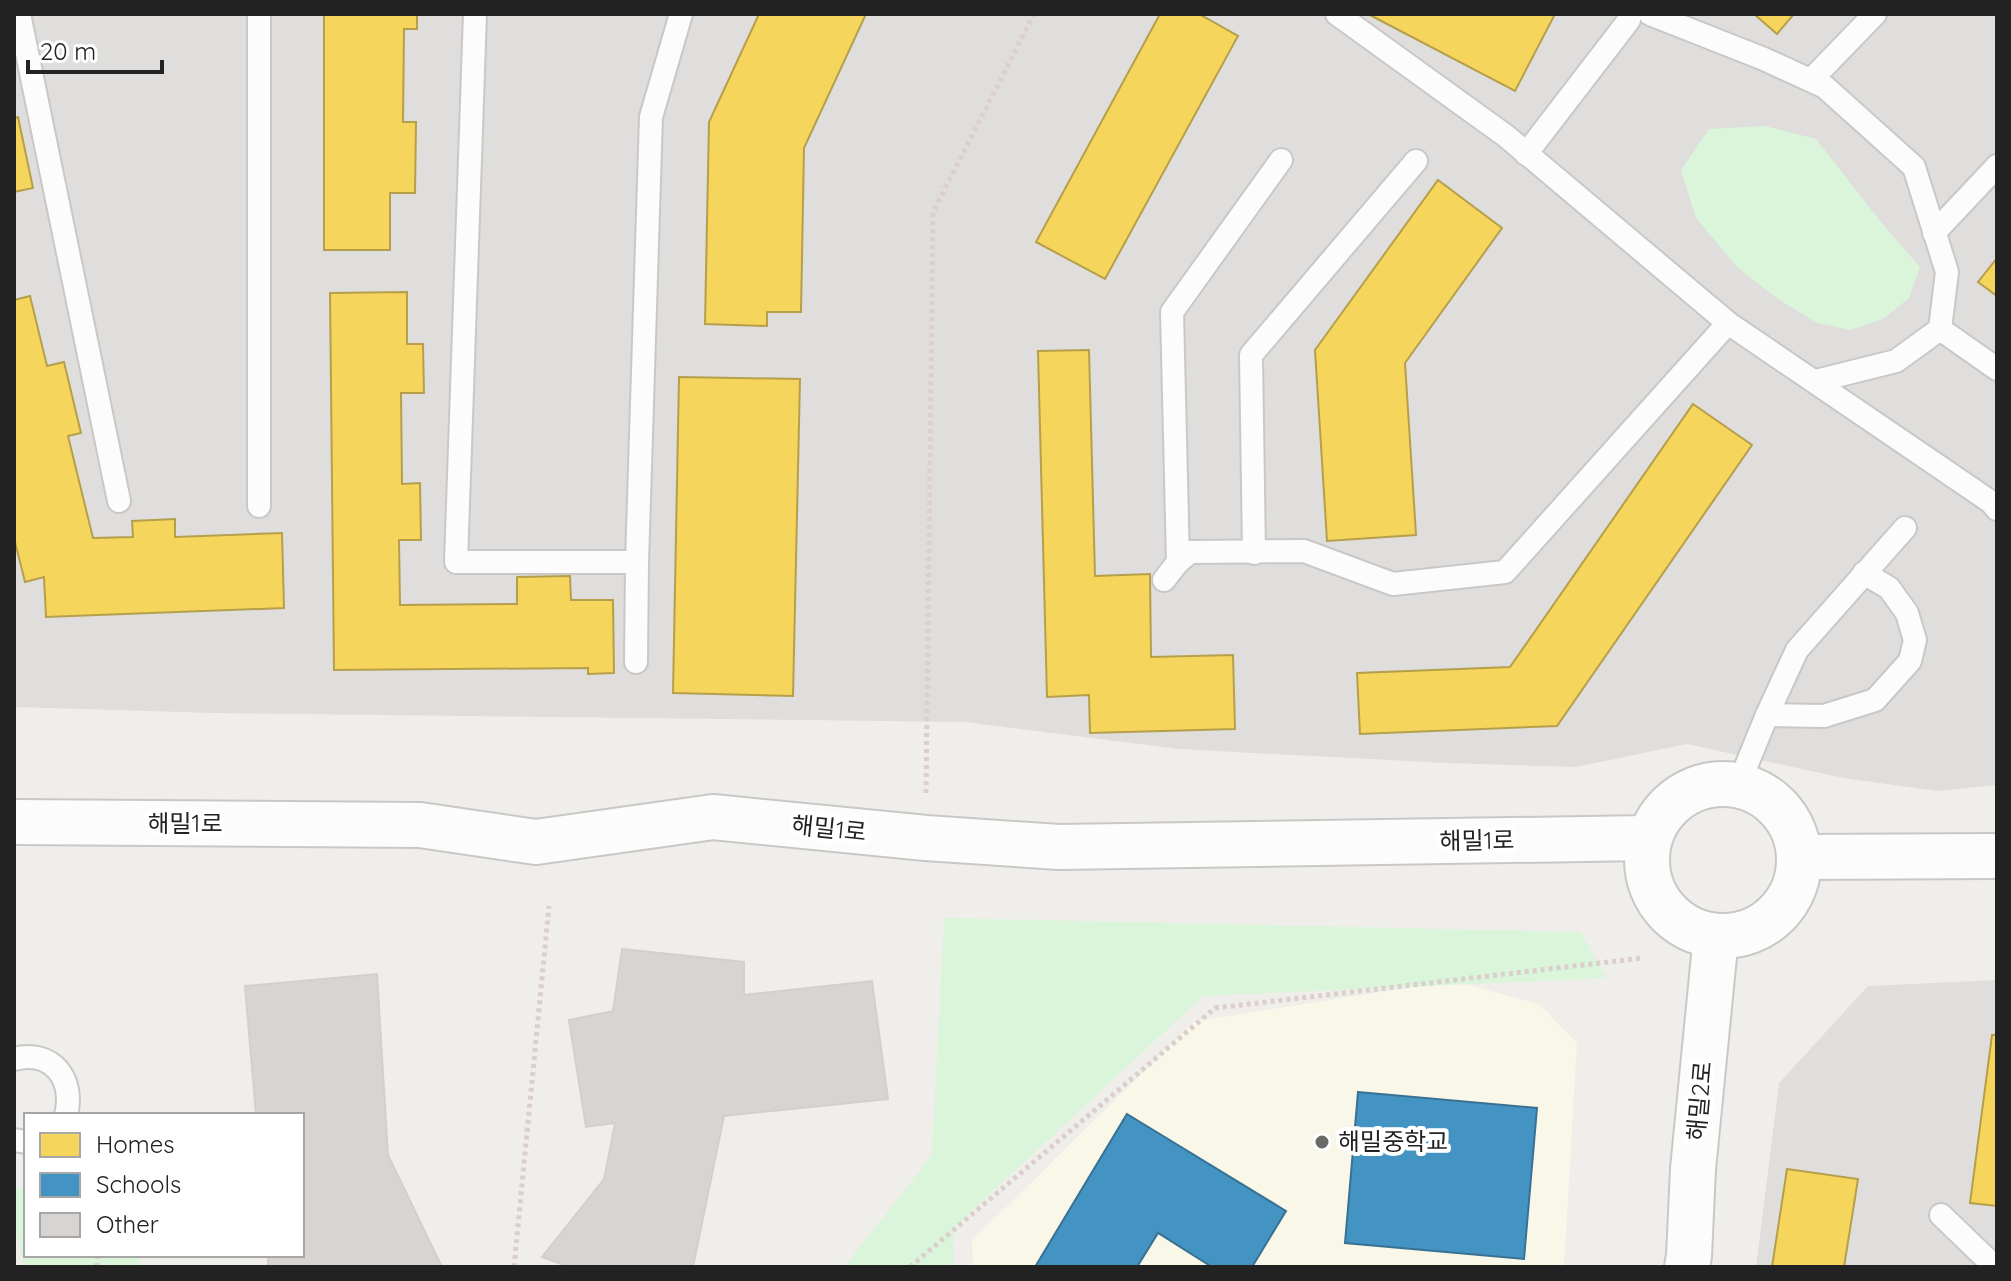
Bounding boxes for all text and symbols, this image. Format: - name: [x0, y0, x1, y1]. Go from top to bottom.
- scale bar: [28, 24, 162, 74]
- text: 20 m: [40, 36, 96, 66]
- street label: 해밀1로: [147, 808, 223, 838]
- street label: 해밀1로: [790, 809, 868, 847]
- street label: 해밀1로: [1439, 824, 1515, 856]
- street label: 해밀2로: [1681, 1060, 1717, 1142]
- legend: [24, 1113, 304, 1257]
- place label: 해밀중학교: [1338, 1126, 1448, 1156]
- text: Homes: [96, 1129, 174, 1159]
- marker: 해밀중학교: [1313, 1133, 1331, 1151]
- text: Schools: [96, 1169, 181, 1199]
- text: Other: [96, 1209, 159, 1239]

